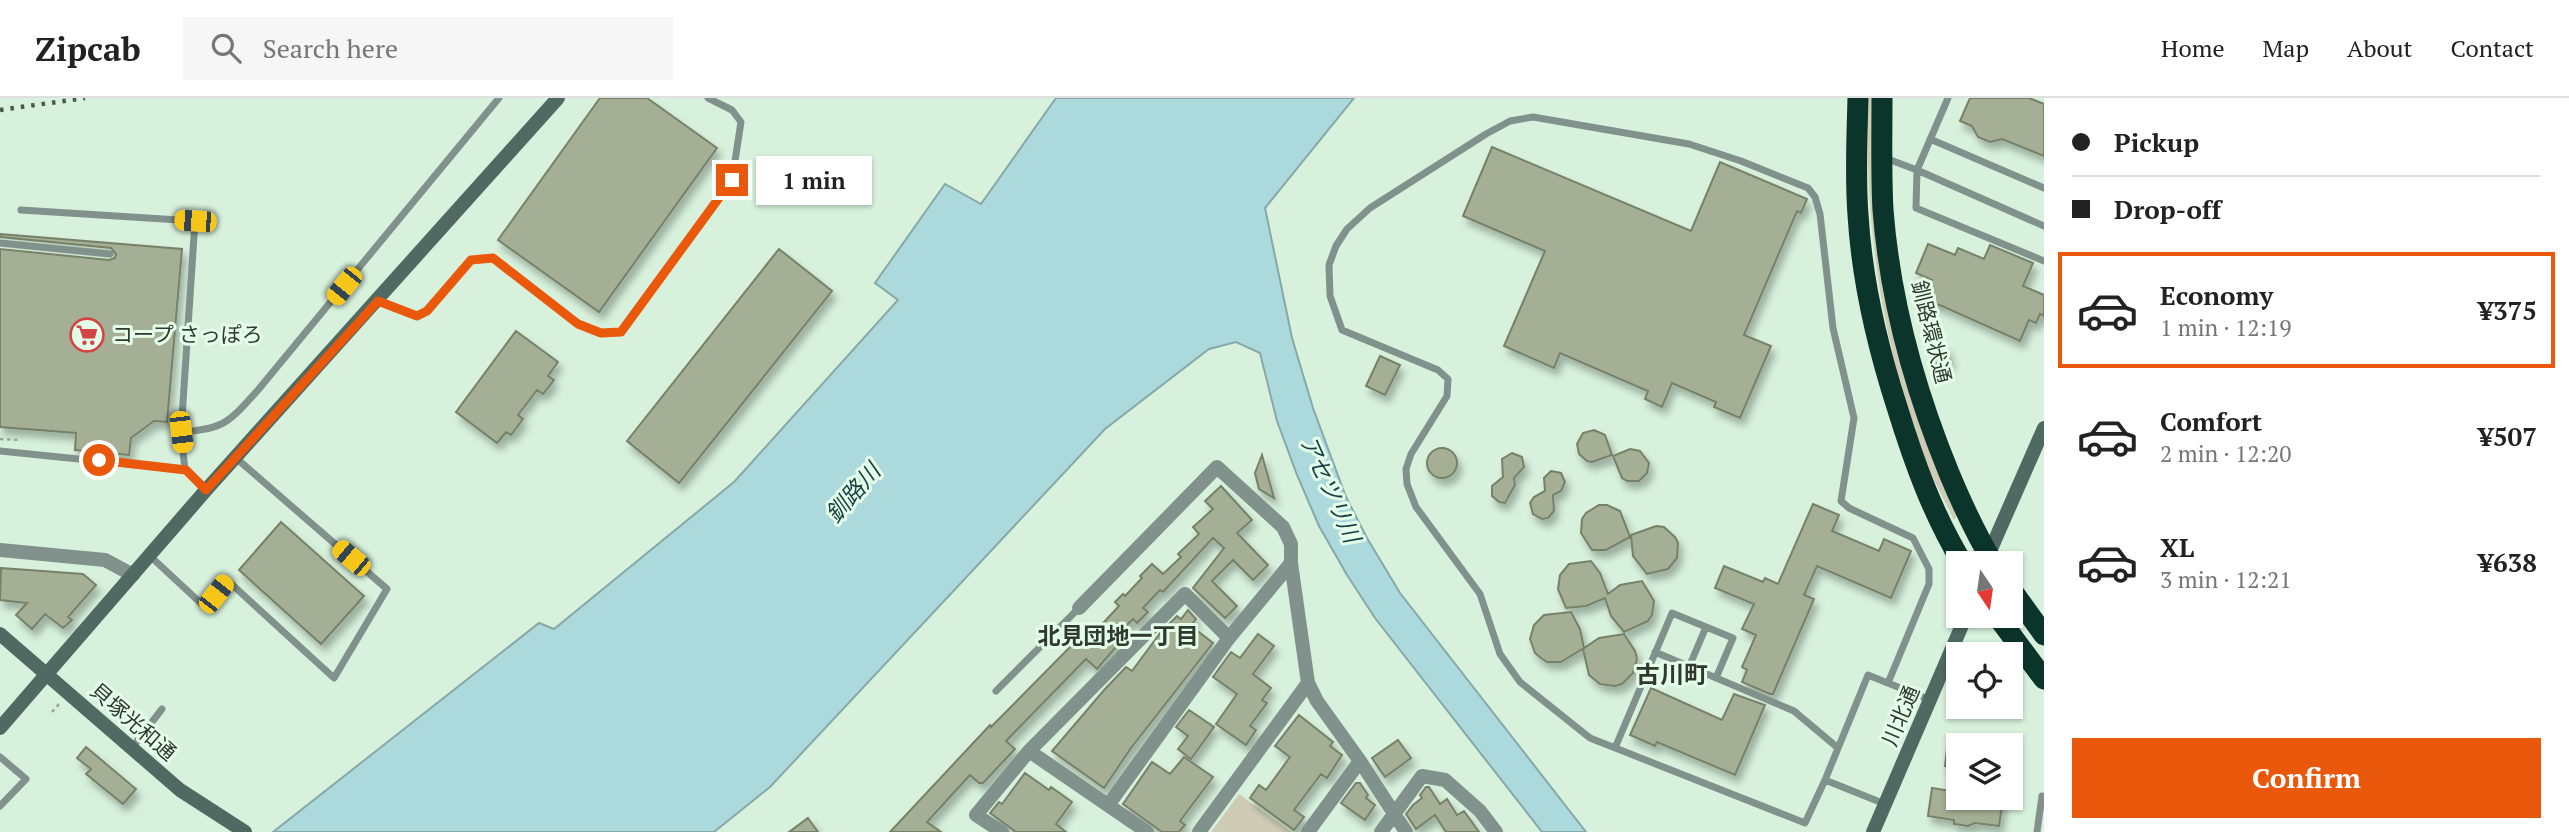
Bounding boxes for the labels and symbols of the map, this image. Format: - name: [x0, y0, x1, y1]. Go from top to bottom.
- callout: 1 min: [756, 155, 872, 204]
- route end: [716, 164, 748, 196]
- car: [174, 209, 217, 233]
- car: [323, 263, 366, 309]
- street label: 釧路環状通: [1906, 277, 1958, 386]
- supermarket icon: コープ さっぽろ: [68, 316, 106, 354]
- place label: コープ さっぽろ: [112, 320, 263, 348]
- car: [169, 410, 194, 454]
- water label: アセツリ川: [1293, 430, 1369, 550]
- route start: [83, 444, 115, 476]
- water label: 釧路川: [818, 454, 889, 529]
- car: [329, 536, 374, 580]
- north arrow: [1946, 551, 2023, 628]
- car: [195, 571, 238, 617]
- district label: 北見団地一丁目: [1038, 620, 1199, 651]
- district label: 古川町: [1636, 658, 1708, 690]
- street label: 貝塚光和通: [85, 676, 182, 766]
- street label: 川北通: [1875, 681, 1925, 750]

